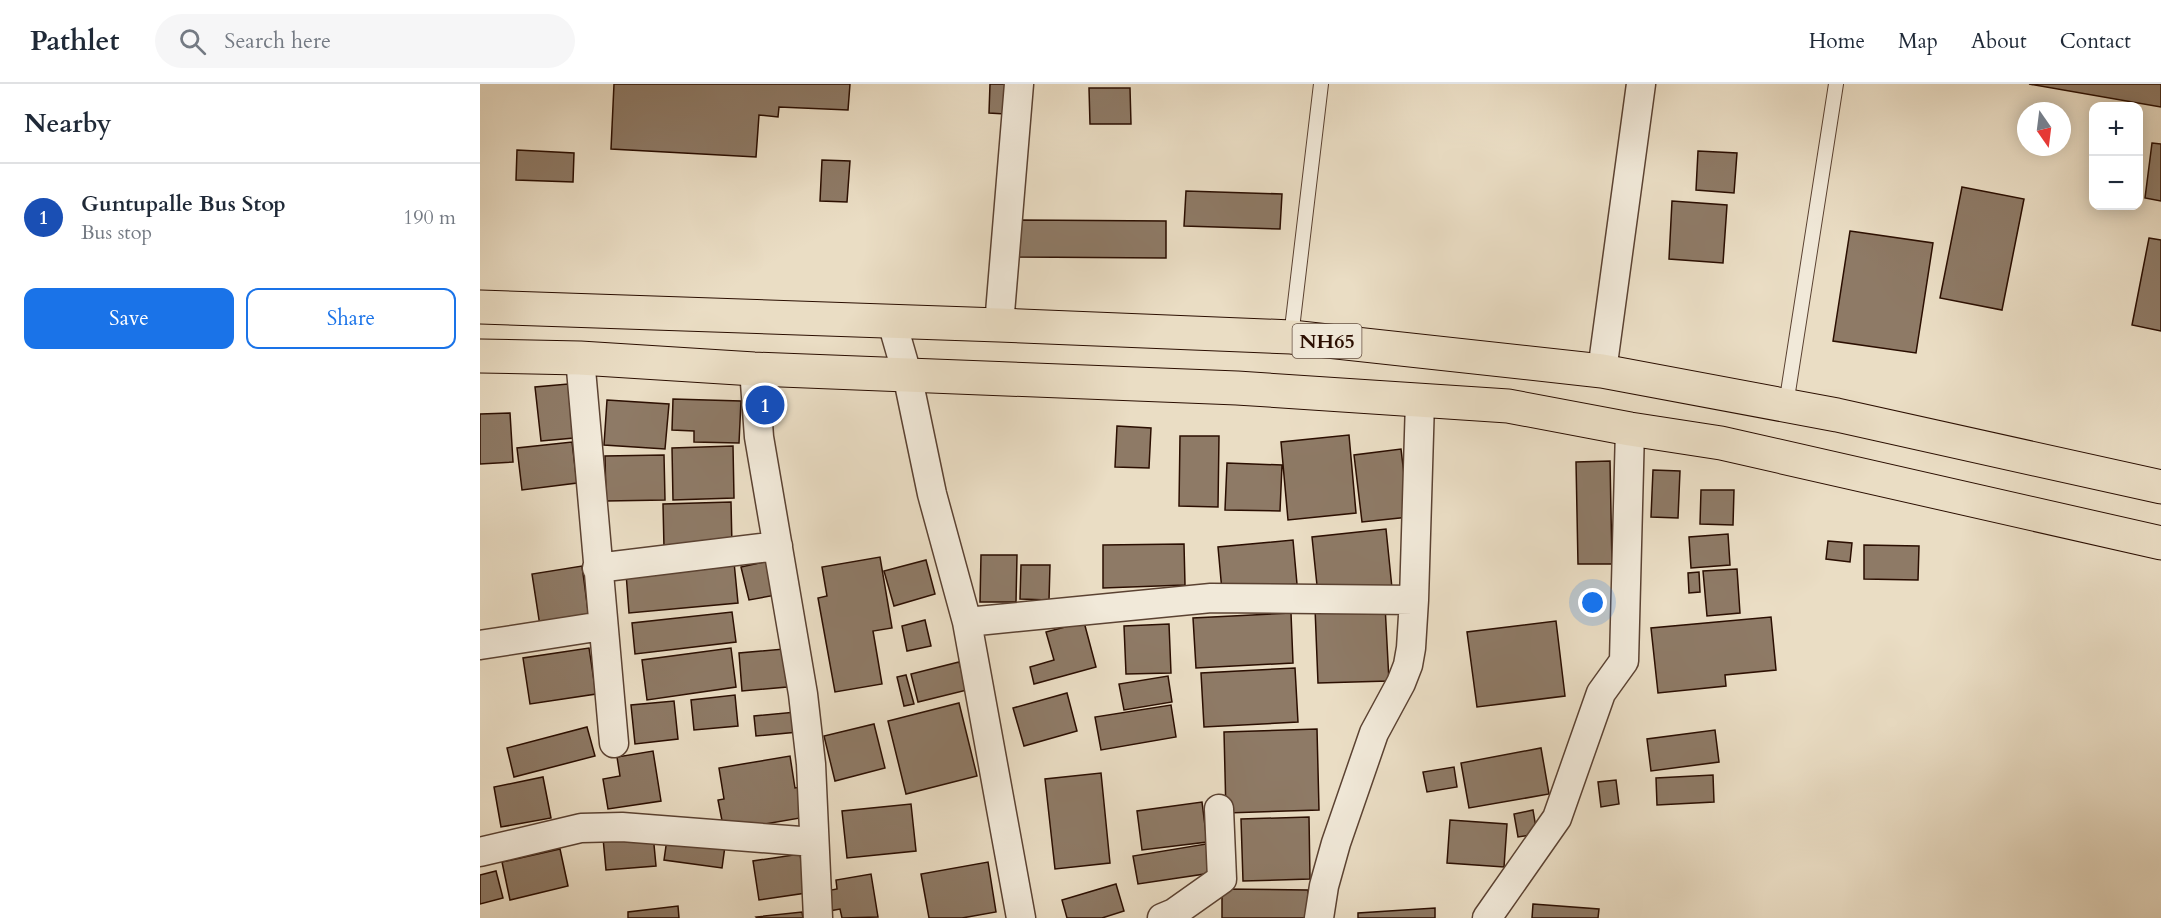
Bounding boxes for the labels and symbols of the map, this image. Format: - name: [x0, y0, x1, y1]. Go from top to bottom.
- north arrow: [2017, 102, 2071, 156]
- road number: NH65: [1292, 324, 1362, 358]
- pin: 1: [746, 382, 784, 428]
- your location: [1578, 588, 1607, 617]

